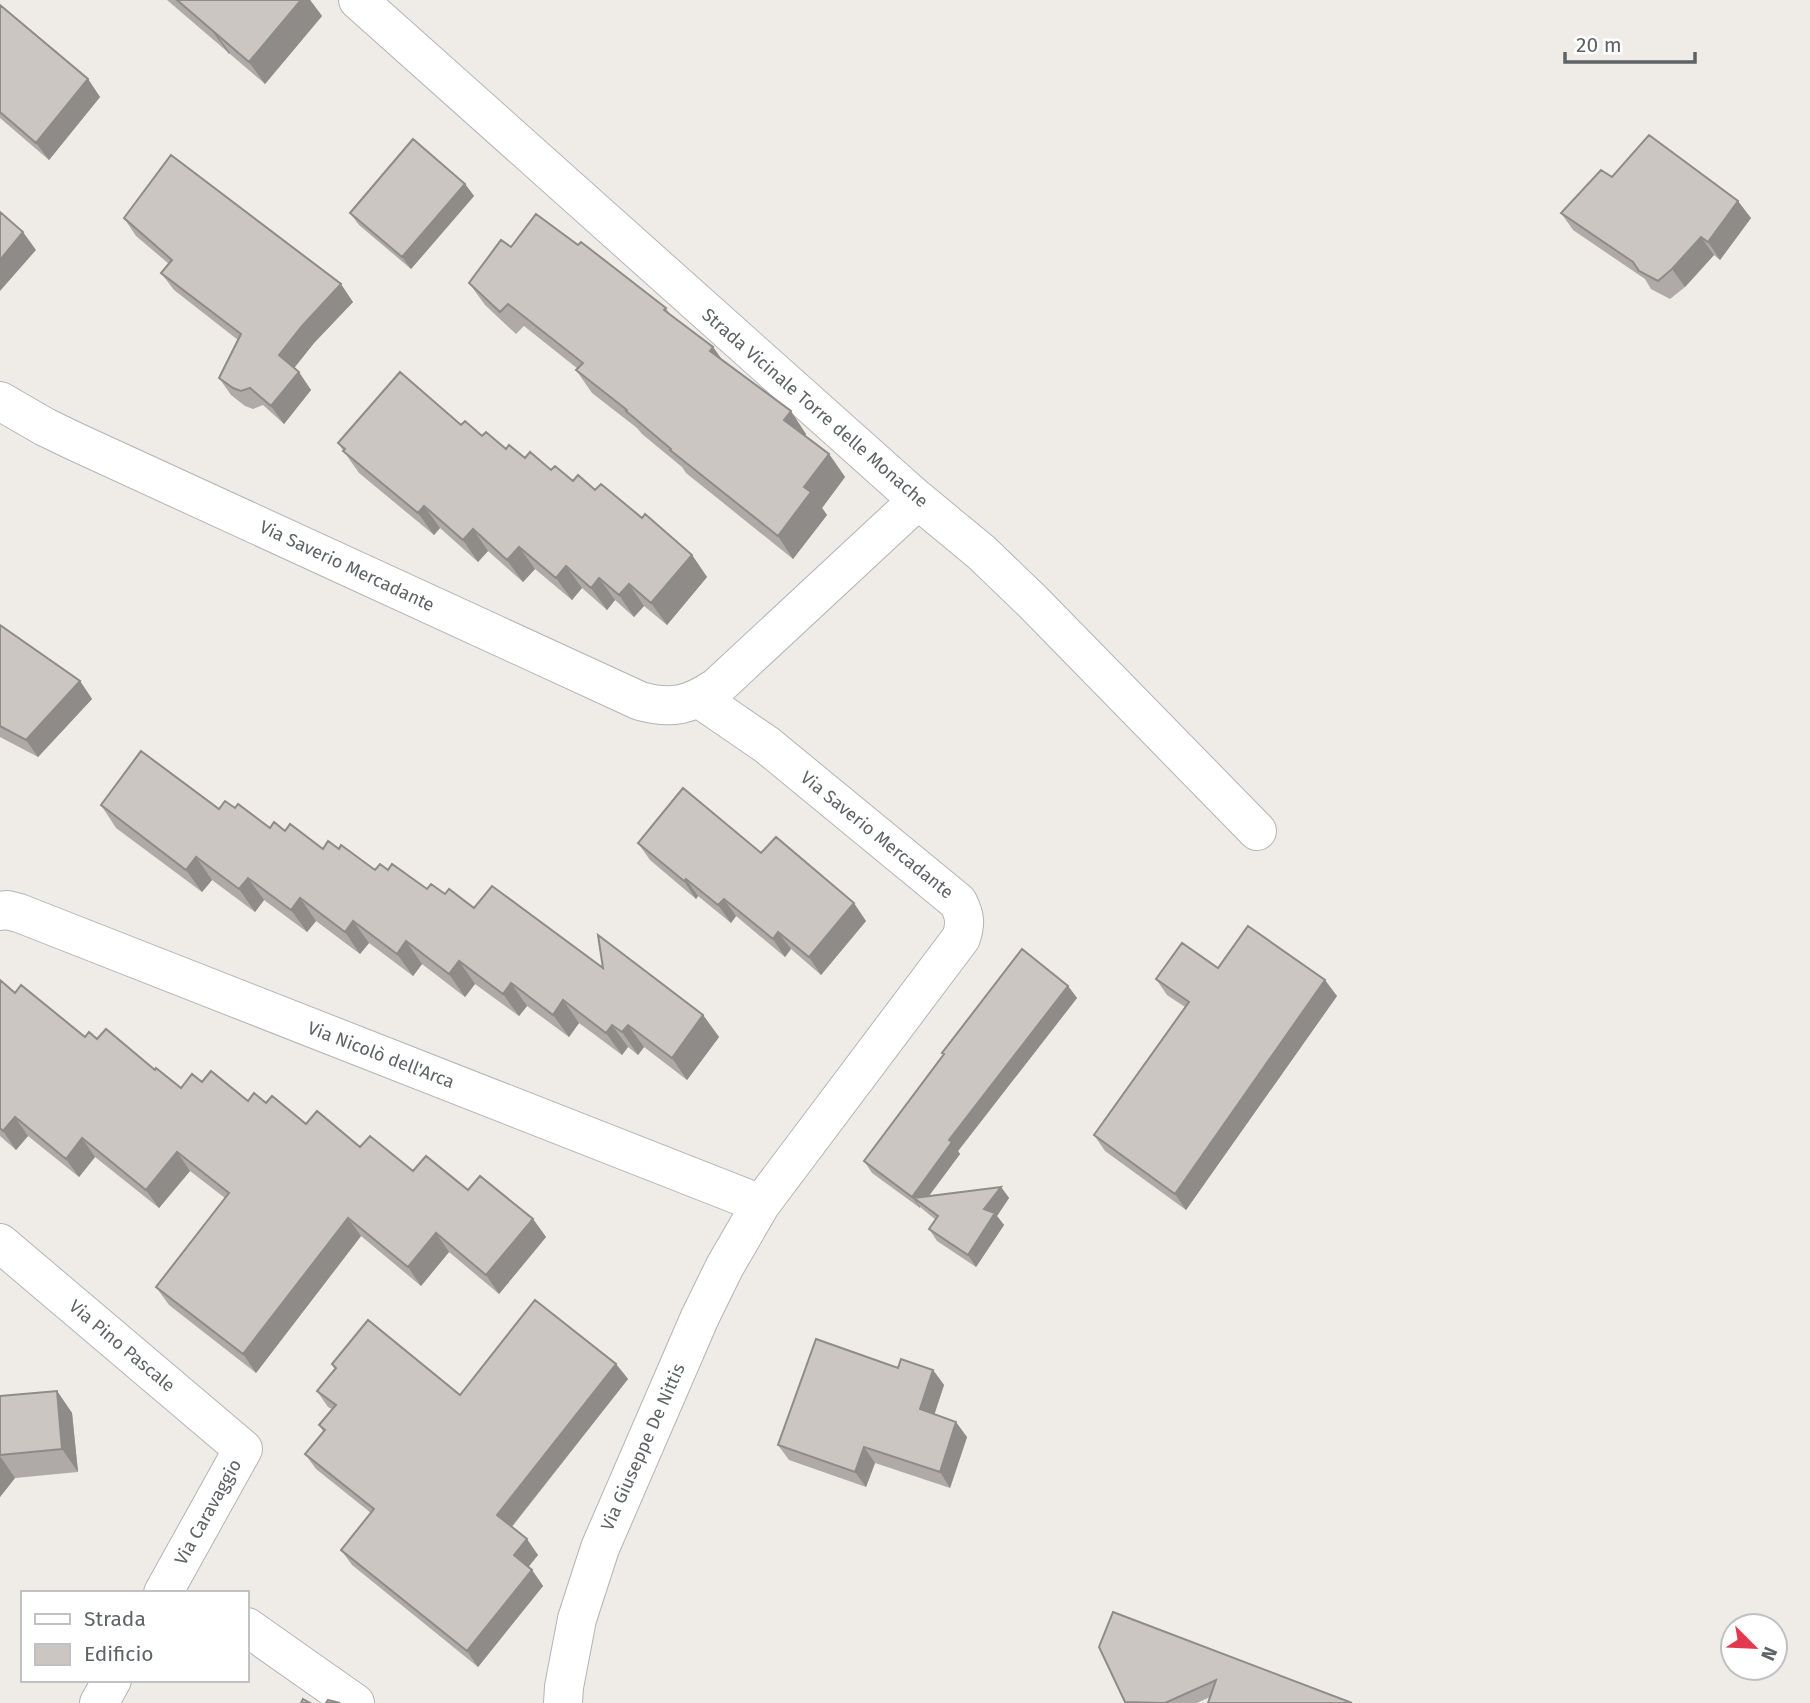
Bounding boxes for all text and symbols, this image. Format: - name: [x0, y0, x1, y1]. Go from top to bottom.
- scale bar: [1565, 21, 1694, 65]
- text: 20 m: [1576, 32, 1622, 58]
- street label: Strada Vicinale Torre delle Monache: [697, 304, 933, 512]
- street label: Via Saverio Mercadante: [256, 516, 438, 616]
- street label: Via Saverio Mercadante: [796, 767, 958, 903]
- street label: Via Nicolò dell'Arca: [305, 1017, 457, 1093]
- street label: Via Pino Pascale: [65, 1295, 179, 1397]
- street label: Via Giuseppe De Nittis: [596, 1360, 690, 1534]
- street label: Via Caravaggio: [170, 1455, 246, 1569]
- legend: [21, 1591, 248, 1682]
- text: Strada: [84, 1606, 146, 1632]
- north arrow: [1719, 1612, 1789, 1682]
- text: Edificio: [84, 1641, 154, 1667]
- text: N: [1756, 1643, 1782, 1664]

